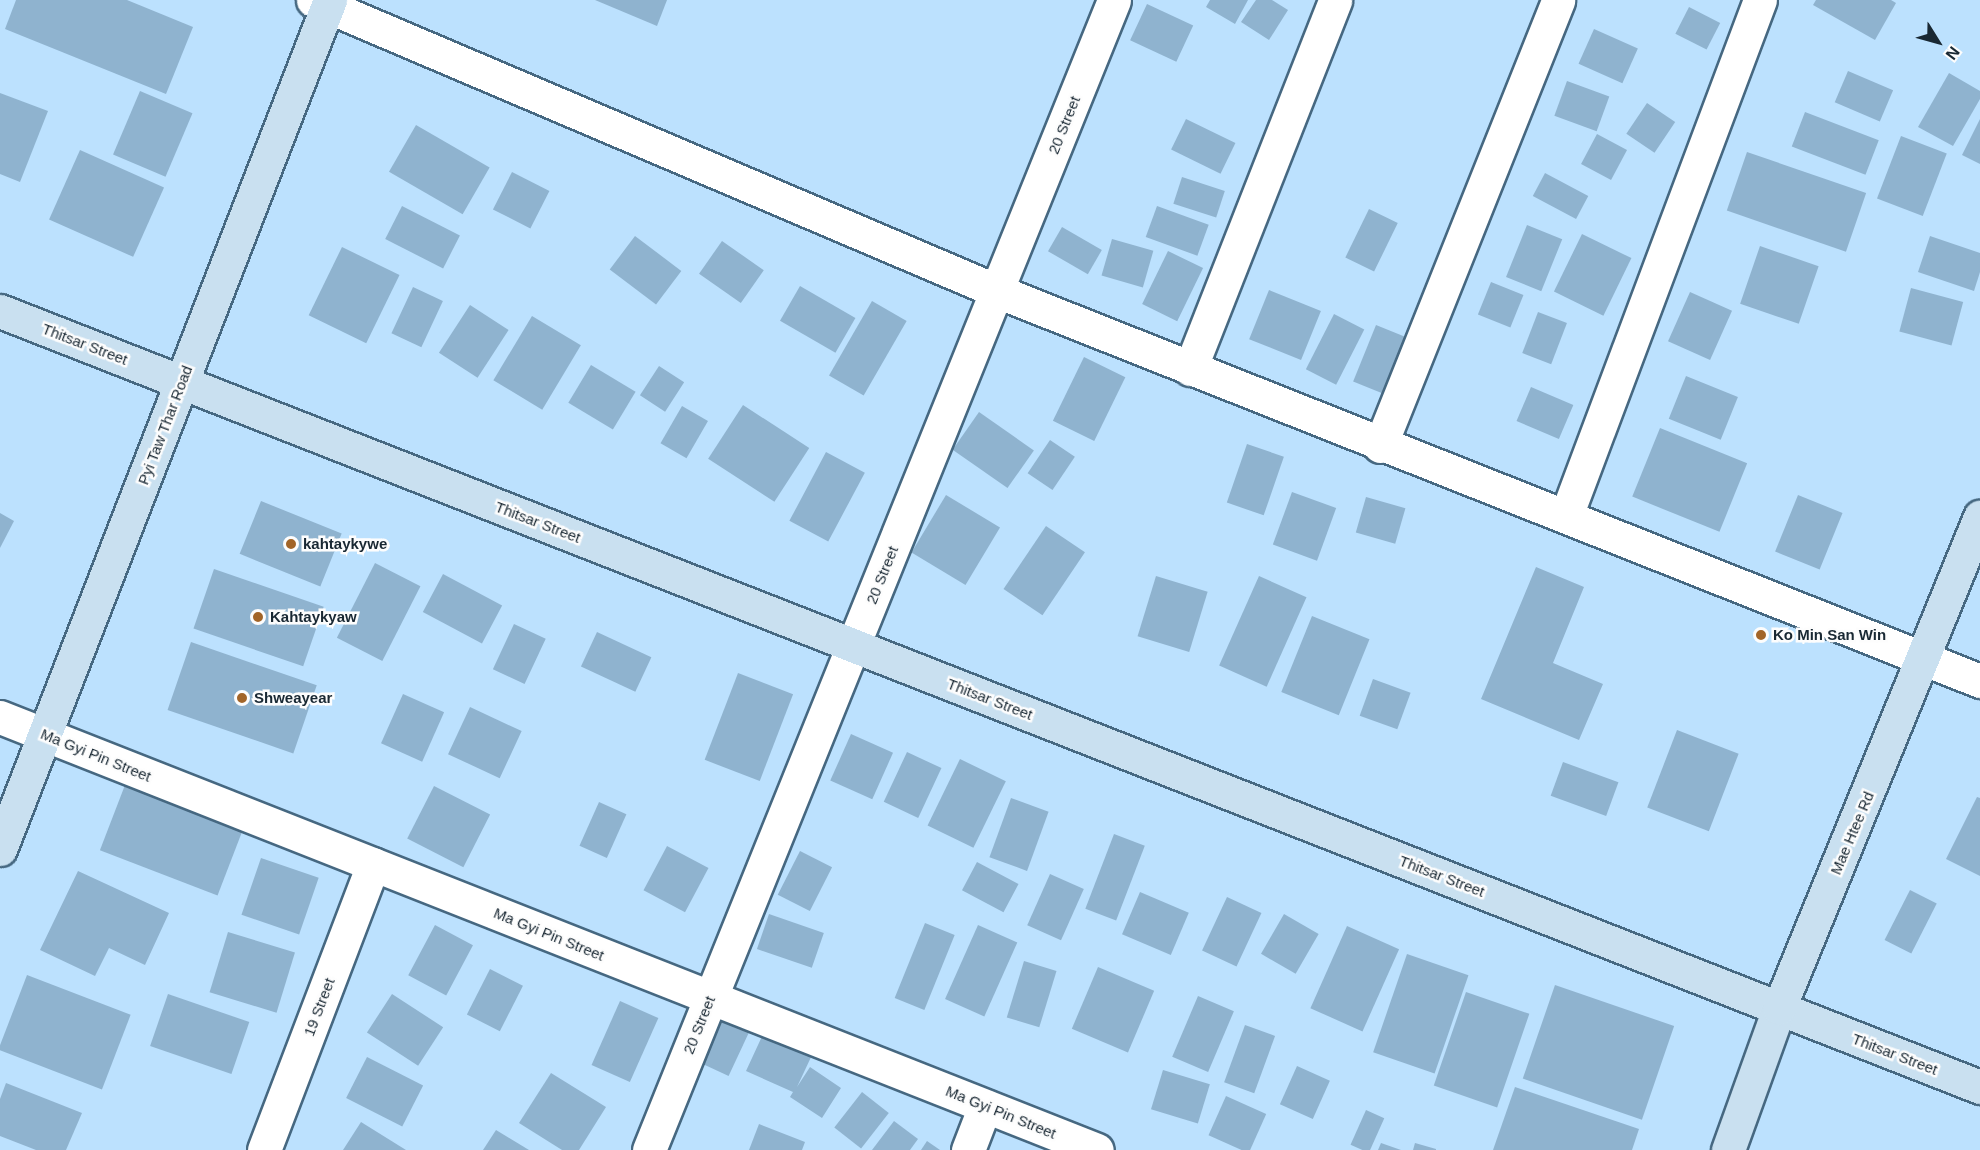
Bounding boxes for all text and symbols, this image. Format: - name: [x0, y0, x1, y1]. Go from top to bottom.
- north arrow: [1908, 12, 1968, 72]
- text: N: [1943, 43, 1963, 63]
- street label: 20 Street: [1044, 93, 1084, 157]
- street label: Thitsar Street: [40, 319, 130, 369]
- street label: Pyi Taw Thar Road: [134, 363, 196, 487]
- street label: Thitsar Street: [493, 497, 583, 547]
- place label: kahtaykywe: [303, 535, 387, 553]
- marker: kahtaykywe: [284, 537, 298, 551]
- street label: 20 Street: [862, 543, 902, 607]
- place label: Kahtaykyaw: [270, 608, 357, 626]
- marker: Kahtaykyaw: [251, 610, 265, 624]
- place label: Ko Min San Win: [1773, 626, 1886, 644]
- marker: Ko Min San Win: [1754, 628, 1768, 642]
- street label: Thitsar Street: [945, 674, 1035, 724]
- place label: Shweayear: [254, 689, 332, 707]
- marker: Shweayear: [235, 691, 249, 705]
- street label: Ma Gyi Pin Street: [38, 725, 154, 785]
- street label: Mae Htee Rd: [1826, 789, 1878, 877]
- street label: Thitsar Street: [1397, 851, 1487, 901]
- street label: Ma Gyi Pin Street: [491, 904, 607, 964]
- street label: 19 Street: [300, 975, 338, 1039]
- street label: 20 Street: [679, 993, 719, 1057]
- street label: Thitsar Street: [1850, 1029, 1940, 1079]
- street label: Ma Gyi Pin Street: [943, 1082, 1059, 1142]

